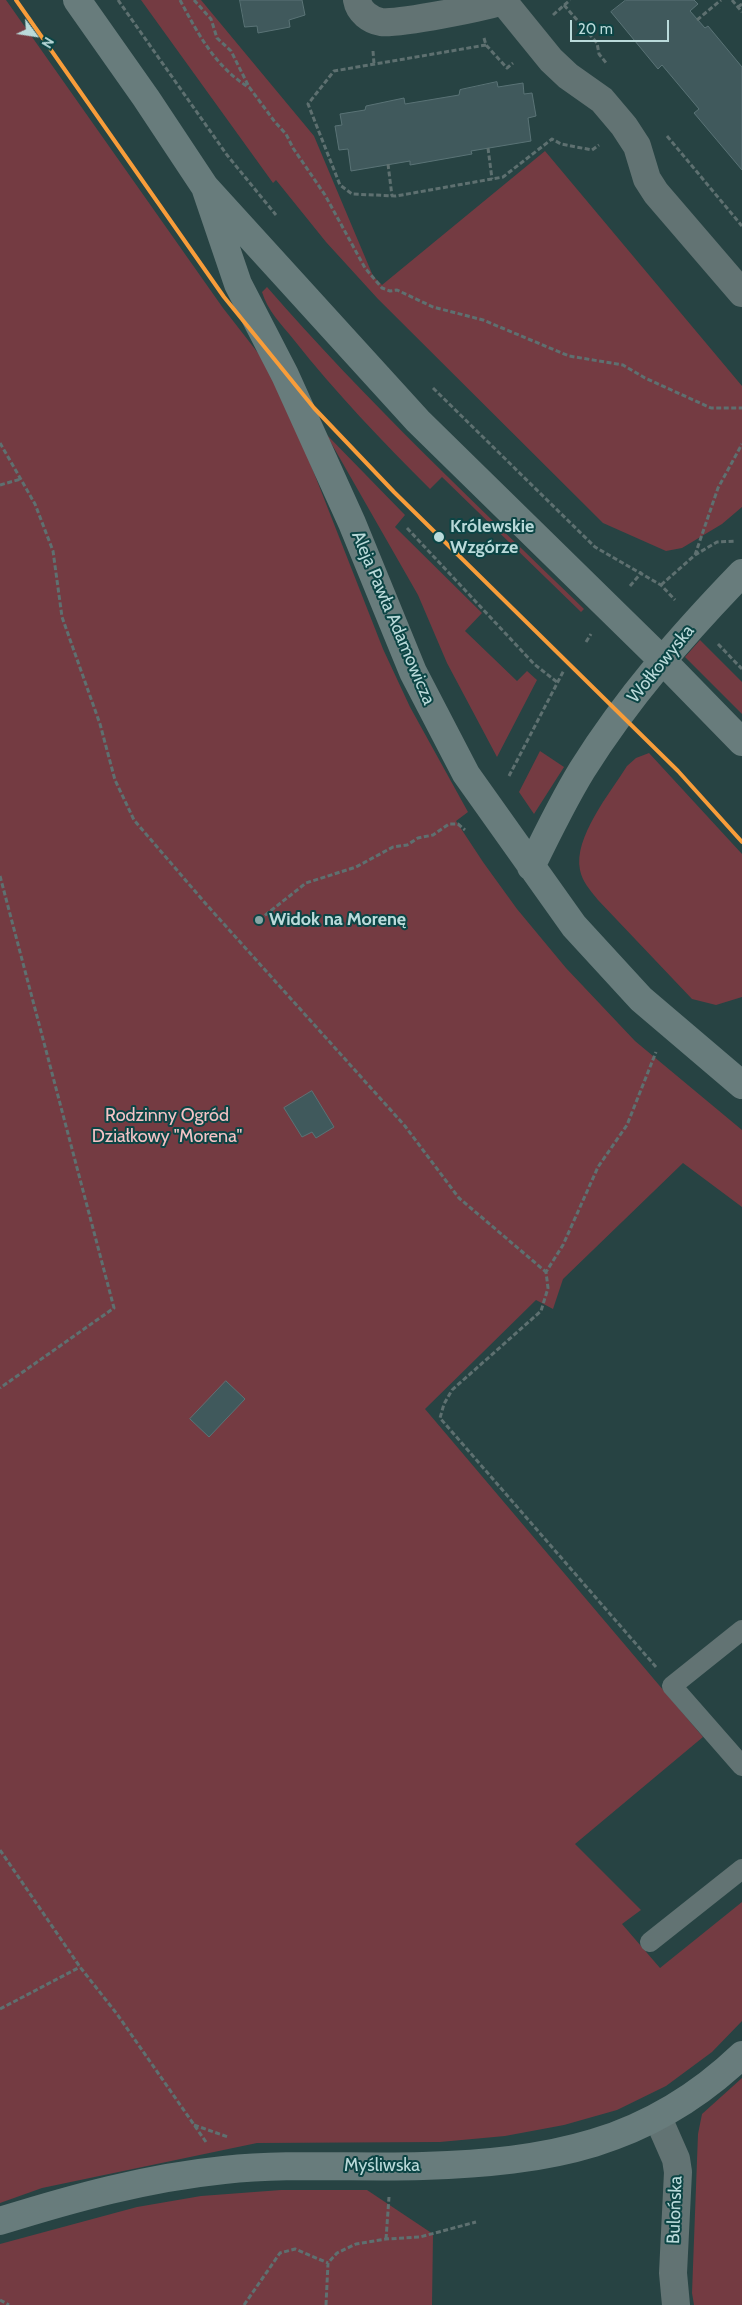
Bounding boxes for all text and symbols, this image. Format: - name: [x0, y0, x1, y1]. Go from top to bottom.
- north arrow: [10, 10, 60, 60]
- scale bar: [572, 10, 671, 42]
- text: 20 m: [578, 20, 613, 38]
- text: N: [38, 34, 58, 52]
- place label: Królewskie Wzgórze: [450, 516, 534, 558]
- street label: Aleja Pawła Adamowicza: [347, 528, 439, 708]
- marker: Królewskie Wzgórze: [432, 530, 446, 544]
- street label: Wołkowyska: [623, 621, 699, 707]
- place label: Widok na Morenę: [269, 909, 406, 931]
- marker: Widok na Morenę: [253, 914, 265, 926]
- park label: Rodzinny Ogród Działkowy "Morena": [92, 1105, 242, 1148]
- street label: Myśliwska: [344, 2155, 420, 2177]
- street label: Bulońska: [663, 2176, 687, 2244]

